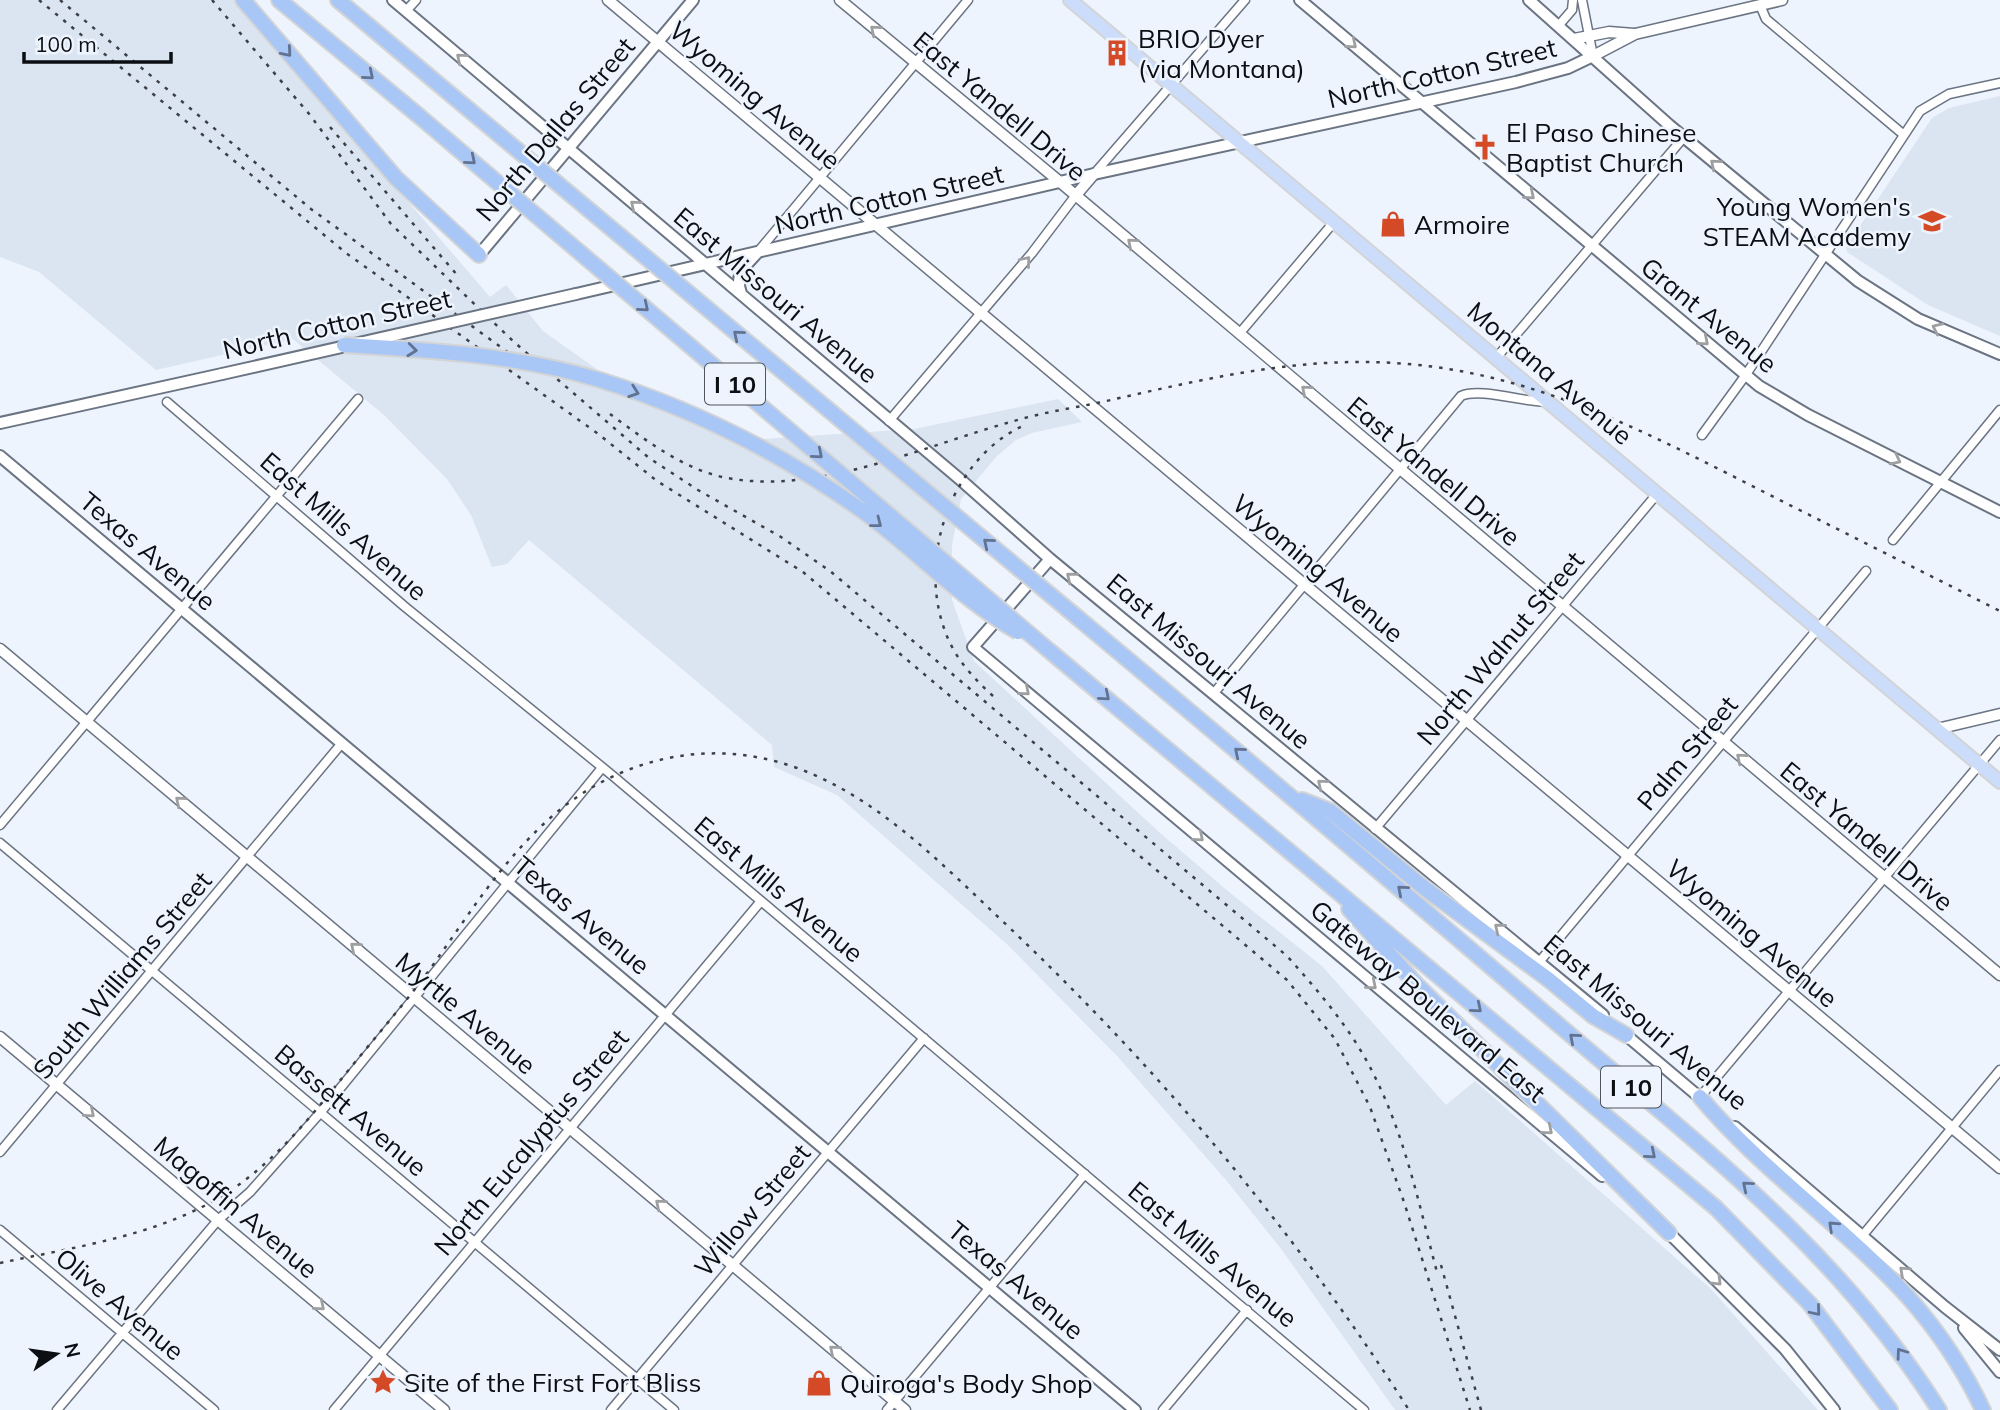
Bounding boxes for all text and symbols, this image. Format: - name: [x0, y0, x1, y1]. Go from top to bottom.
- street label: Wyoming Avenue: [662, 14, 848, 176]
- scale bar: [24, 21, 172, 65]
- place label: BRIO Dyer (via Montana): [1138, 22, 1305, 85]
- street label: East Yandell Drive: [907, 24, 1093, 188]
- one-way arrow: [871, 26, 884, 38]
- street label: North Dallas Street: [468, 30, 642, 228]
- text: 100 m: [35, 31, 97, 57]
- street label: North Cotton Street: [1324, 31, 1560, 115]
- one-way arrow: [1343, 36, 1356, 48]
- building icon: BRIO Dyer (via Montana): [1102, 38, 1132, 68]
- one-way arrow: [279, 44, 291, 57]
- one-way arrow: [457, 54, 470, 66]
- one-way arrow: [361, 67, 374, 79]
- place label: El Paso Chinese Baptist Church: [1506, 116, 1696, 179]
- church icon: El Paso Chinese Baptist Church: [1470, 132, 1500, 162]
- one-way arrow: [463, 152, 476, 164]
- street label: North Cotton Street: [771, 157, 1007, 241]
- one-way arrow: [1711, 160, 1724, 172]
- one-way arrow: [1521, 187, 1534, 199]
- place label: Young Women's STEAM Academy: [1703, 190, 1911, 253]
- one-way arrow: [631, 200, 643, 213]
- street label: East Missouri Avenue: [667, 200, 885, 390]
- school or university icon: Young Women's STEAM Academy: [1917, 206, 1947, 236]
- place label: Armoire: [1414, 208, 1510, 241]
- shop icon: Armoire: [1378, 209, 1408, 239]
- one-way arrow: [1127, 239, 1140, 251]
- street label: Grant Avenue: [1634, 250, 1784, 380]
- one-way arrow: [1018, 256, 1030, 269]
- street label: North Cotton Street: [219, 282, 455, 366]
- street label: Montana Avenue: [1461, 294, 1639, 452]
- one-way arrow: [636, 299, 649, 311]
- one-way arrow: [1932, 322, 1944, 336]
- one-way arrow: [733, 330, 745, 343]
- one-way arrow: [1696, 333, 1708, 346]
- one-way arrow: [406, 342, 417, 357]
- road number: I 10: [705, 363, 765, 404]
- one-way arrow: [628, 384, 640, 398]
- one-way arrow: [1301, 385, 1313, 398]
- street label: East Yandell Drive: [1341, 389, 1527, 553]
- street label: East Mills Avenue: [254, 445, 434, 607]
- one-way arrow: [810, 446, 823, 458]
- one-way arrow: [1889, 452, 1901, 465]
- street label: Texas Avenue: [73, 485, 223, 617]
- street label: Wyoming Avenue: [1225, 487, 1411, 649]
- one-way arrow: [869, 514, 881, 527]
- one-way arrow: [983, 539, 996, 551]
- street label: North Walnut Street: [1409, 544, 1591, 752]
- street label: East Missouri Avenue: [1100, 566, 1318, 756]
- one-way arrow: [1067, 573, 1080, 585]
- one-way arrow: [1017, 683, 1030, 695]
- one-way arrow: [1097, 688, 1109, 701]
- street label: Palm Street: [1629, 689, 1745, 817]
- one-way arrow: [1234, 748, 1247, 760]
- one-way arrow: [1737, 754, 1750, 766]
- street label: East Yandell Drive: [1774, 754, 1960, 918]
- one-way arrow: [1317, 780, 1330, 793]
- one-way arrow: [176, 797, 189, 809]
- street label: East Mills Avenue: [688, 809, 870, 969]
- one-way arrow: [1191, 829, 1204, 841]
- street label: Texas Avenue: [507, 849, 657, 981]
- street label: Wyoming Avenue: [1659, 852, 1845, 1014]
- street label: South Williams Street: [26, 864, 218, 1086]
- one-way arrow: [1397, 886, 1410, 898]
- street label: Gateway Boulevard East: [1304, 893, 1552, 1109]
- one-way arrow: [1494, 924, 1507, 936]
- street label: East Missouri Avenue: [1537, 927, 1755, 1117]
- one-way arrow: [350, 943, 363, 955]
- street label: Myrtle Avenue: [389, 945, 543, 1081]
- one-way arrow: [1364, 977, 1377, 989]
- one-way arrow: [1470, 999, 1482, 1012]
- street label: North Eucalyptus Street: [427, 1022, 635, 1262]
- one-way arrow: [1570, 1034, 1583, 1046]
- street label: Bassett Avenue: [268, 1037, 434, 1183]
- road number: I 10: [1601, 1066, 1661, 1107]
- one-way arrow: [81, 1105, 94, 1117]
- one-way arrow: [1539, 1122, 1552, 1134]
- street label: Magoffin Avenue: [147, 1129, 325, 1285]
- street label: Willow Street: [687, 1137, 817, 1283]
- one-way arrow: [1643, 1146, 1656, 1158]
- street label: East Mills Avenue: [1122, 1174, 1304, 1334]
- one-way arrow: [1743, 1182, 1756, 1194]
- one-way arrow: [655, 1200, 668, 1212]
- street label: Texas Avenue: [941, 1214, 1091, 1346]
- one-way arrow: [1828, 1221, 1841, 1234]
- street label: Olive Avenue: [49, 1241, 191, 1367]
- one-way arrow: [1899, 1267, 1912, 1279]
- one-way arrow: [1709, 1273, 1722, 1286]
- one-way arrow: [312, 1298, 325, 1310]
- one-way arrow: [1807, 1303, 1820, 1316]
- north arrow: [21, 1319, 91, 1389]
- text: N: [59, 1340, 86, 1360]
- one-way arrow: [829, 1346, 842, 1359]
- one-way arrow: [1897, 1348, 1909, 1361]
- place label: Site of the First Fort Bliss: [404, 1366, 701, 1399]
- place icon: Site of the First Fort Bliss: [368, 1367, 398, 1397]
- place label: Quiroga's Body Shop: [840, 1367, 1093, 1400]
- shop icon: Quiroga's Body Shop: [804, 1368, 834, 1398]

